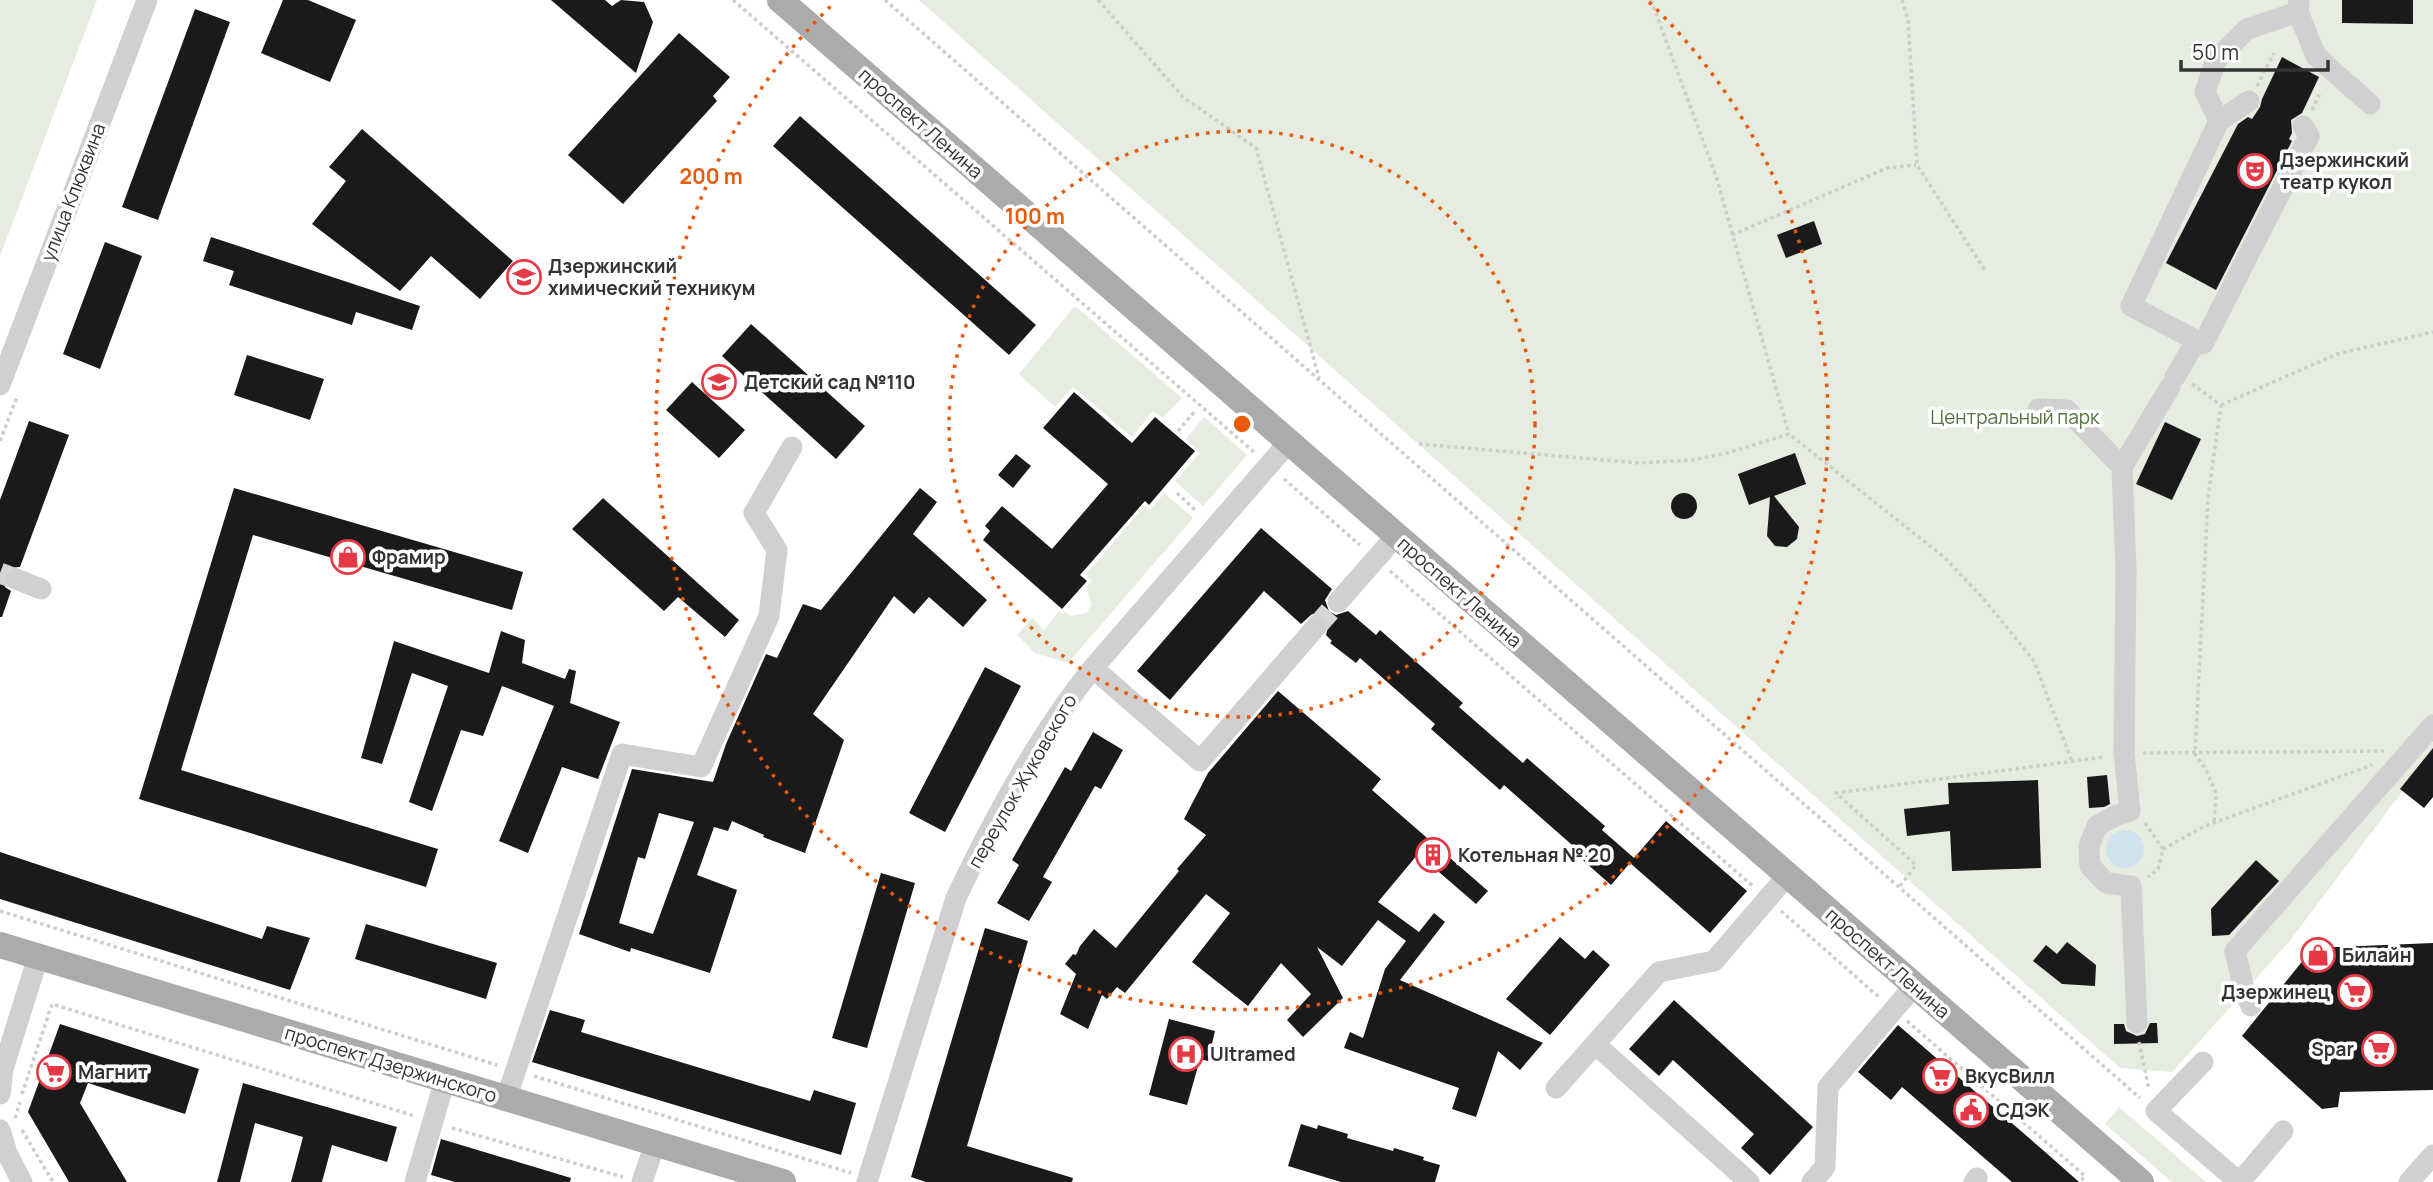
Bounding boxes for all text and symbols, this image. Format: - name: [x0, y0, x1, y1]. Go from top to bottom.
- scale bar: [2181, 28, 2328, 72]
- text: 50 m: [2192, 38, 2239, 66]
- street label: проспект Ленина: [853, 62, 989, 184]
- street label: улица Клюквина: [35, 119, 111, 265]
- place label: Дзержинский театр кукол: [2280, 147, 2409, 195]
- theatre icon: Дзержинский театр кукол: [2236, 152, 2274, 190]
- text: 200 m: [679, 162, 743, 190]
- text: 100 m: [1005, 202, 1065, 230]
- place label: Дзержинский химический техникум: [548, 253, 756, 301]
- school or university icon: Дзержинский химический техникум: [505, 258, 543, 296]
- school or university icon: Детский сад №110: [700, 363, 738, 401]
- place label: Детский сад №110: [744, 369, 916, 395]
- park label: Центральный парк: [1931, 404, 2100, 430]
- centre of rings: [1230, 412, 1254, 436]
- street label: проспект Ленина: [1392, 531, 1528, 653]
- shop icon: Фрамир: [329, 538, 367, 576]
- place label: Фрамир: [372, 544, 446, 570]
- street label: переулок Жуковского: [962, 689, 1082, 873]
- building icon: Котельная № 20: [1414, 836, 1452, 874]
- place label: Котельная № 20: [1458, 842, 1611, 868]
- street label: проспект Ленина: [1820, 902, 1956, 1024]
- shop icon: Билайн: [2299, 936, 2337, 974]
- place label: Билайн: [2342, 942, 2412, 968]
- supermarket icon: Дзержинец: [2336, 973, 2374, 1011]
- place label: Дзержинец: [2221, 979, 2331, 1005]
- street label: проспект Дзержинского: [282, 1019, 500, 1109]
- supermarket icon: Spar: [2360, 1030, 2398, 1068]
- hospital icon: Ultramed: [1167, 1035, 1205, 1073]
- place label: Spar: [2311, 1036, 2354, 1062]
- place label: Ultramed: [1210, 1041, 1296, 1067]
- supermarket icon: Магнит: [35, 1053, 73, 1091]
- supermarket icon: ВкусВилл: [1921, 1057, 1959, 1095]
- place label: Магнит: [78, 1059, 148, 1085]
- place label: ВкусВилл: [1965, 1063, 2055, 1089]
- public building icon: СДЭК: [1952, 1091, 1990, 1129]
- place label: СДЭК: [1996, 1097, 2051, 1123]

